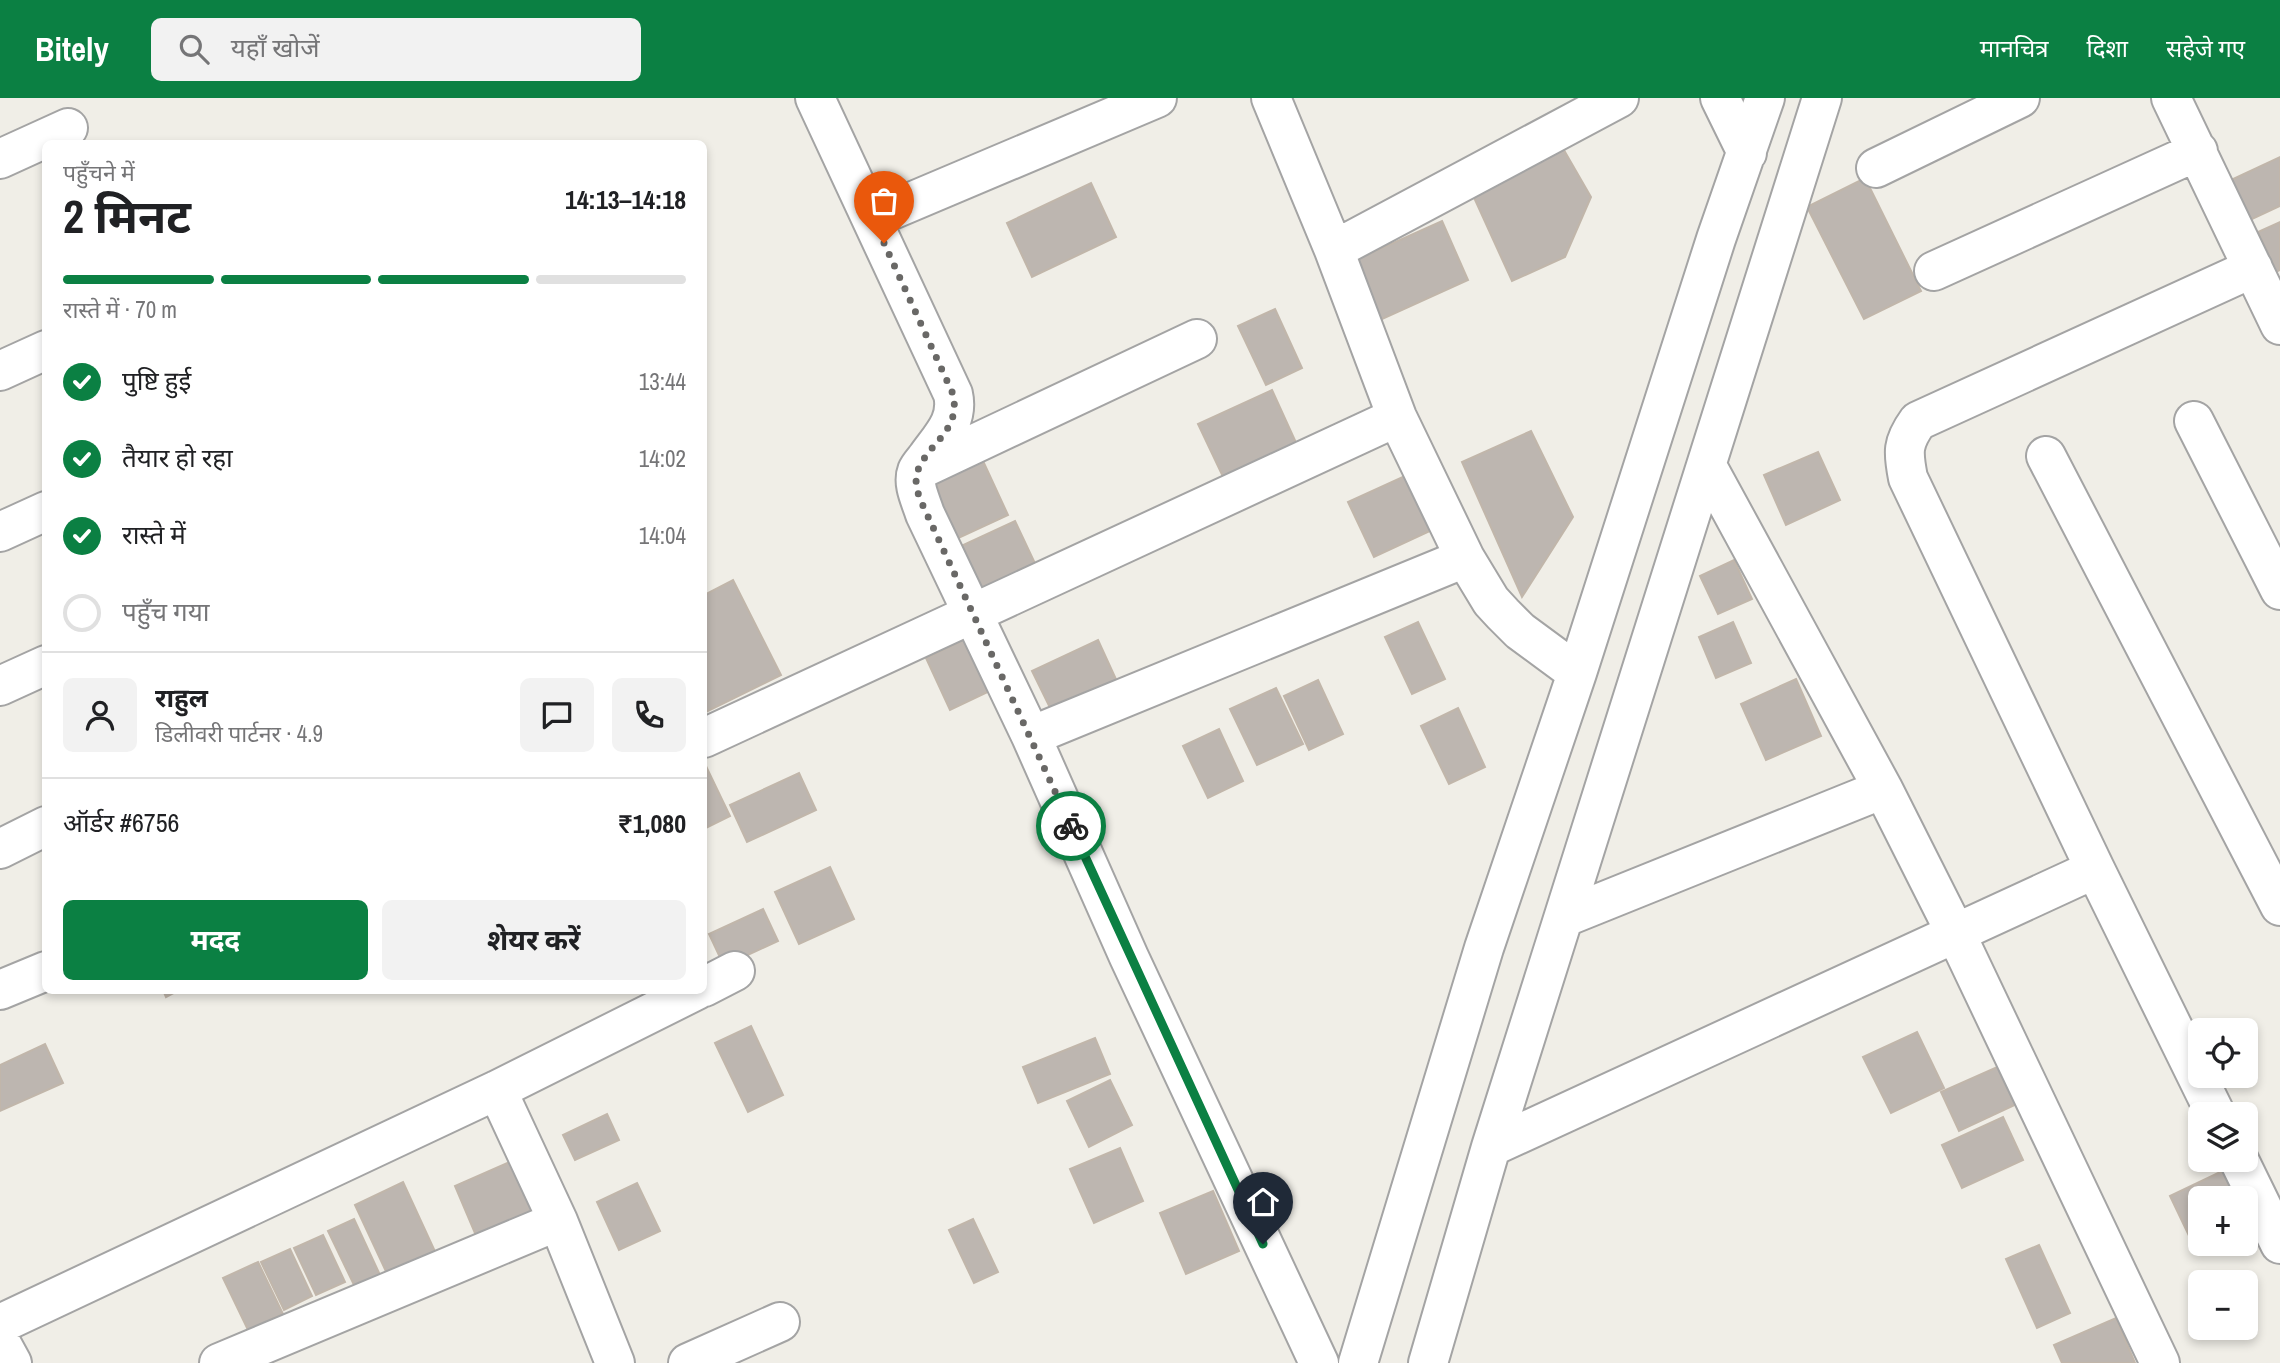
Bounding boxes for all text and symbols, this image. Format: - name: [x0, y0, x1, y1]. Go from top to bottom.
- search box: [151, 18, 641, 81]
- text: Bitely: [35, 27, 109, 71]
- icon: search: [175, 30, 213, 68]
- text: यहाँ खोजें: [231, 30, 320, 65]
- text: मानचित्र: [1980, 32, 2048, 64]
- text: दिशा: [2086, 32, 2128, 64]
- text: सहेजे गए: [2166, 32, 2245, 64]
- text: पहुँचने में: [63, 157, 135, 188]
- pin: [854, 171, 914, 243]
- text: 14:13–14:18: [565, 182, 686, 217]
- icon: bag: [865, 182, 903, 220]
- text: 2 मिनट: [63, 185, 191, 247]
- text: रास्ते में · 70 m: [63, 294, 177, 325]
- icon: check: [63, 363, 101, 401]
- text: पुष्टि हुई: [122, 363, 191, 398]
- text: 13:44: [639, 366, 686, 397]
- icon: check: [63, 440, 101, 478]
- text: तैयार हो रहा: [122, 440, 233, 475]
- text: 14:02: [639, 443, 686, 474]
- icon: check: [63, 517, 101, 555]
- text: रास्ते में: [122, 517, 186, 552]
- text: 14:04: [639, 520, 686, 551]
- text: पहुँच गया: [122, 594, 209, 629]
- button: person: [63, 678, 137, 752]
- button: chat: [520, 678, 594, 752]
- button: phone: [612, 678, 686, 752]
- text: राहुल: [155, 680, 208, 715]
- text: डिलीवरी पार्टनर · 4.9: [155, 718, 323, 749]
- courier: [1036, 791, 1106, 861]
- text: ऑर्डर #6756: [63, 805, 179, 840]
- text: ₹1,080: [618, 806, 686, 841]
- icon: bike: [1052, 807, 1090, 845]
- button: मदद: [63, 900, 368, 980]
- button: शेयर करें: [382, 900, 686, 980]
- map controls: [2188, 1018, 2258, 1340]
- button: locate: [2188, 1018, 2258, 1088]
- button: layers: [2188, 1102, 2258, 1172]
- pin: [1233, 1172, 1293, 1244]
- icon: home: [1244, 1183, 1282, 1221]
- button: +: [2188, 1186, 2258, 1256]
- button: −: [2188, 1270, 2258, 1340]

